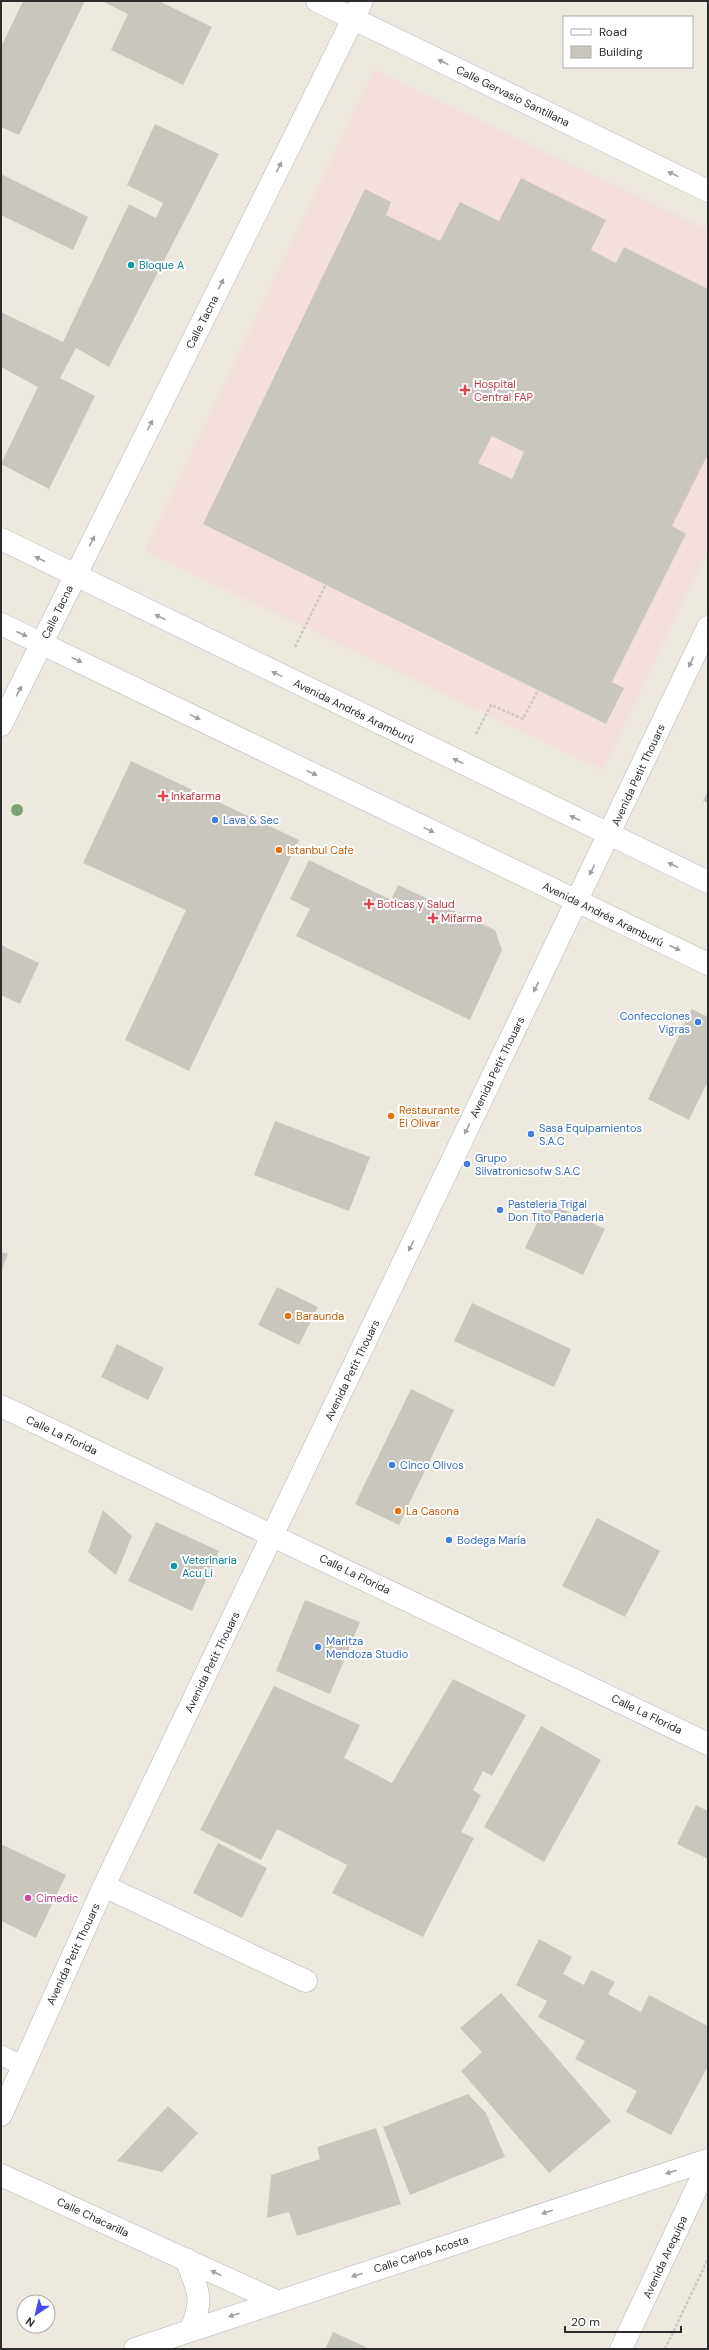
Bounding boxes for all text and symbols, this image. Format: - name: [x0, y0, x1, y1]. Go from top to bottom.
- legend: [563, 16, 693, 68]
- text: Road: [599, 24, 627, 40]
- text: Building: [599, 44, 643, 60]
- one-way arrow: [437, 59, 448, 65]
- street label: Calle Gervasio Santillana: [454, 62, 572, 130]
- one-way arrow: [276, 161, 282, 173]
- one-way arrow: [667, 171, 679, 177]
- place label: Bloque A: [139, 258, 184, 272]
- marker: Bloque A: [126, 260, 136, 270]
- one-way arrow: [218, 278, 224, 289]
- street label: Calle Tacna: [183, 293, 221, 351]
- place label: Hospital Central FAP: [474, 377, 533, 404]
- marker: Hospital Central FAP: [459, 384, 471, 396]
- one-way arrow: [147, 419, 153, 431]
- one-way arrow: [89, 535, 95, 547]
- one-way arrow: [34, 556, 46, 562]
- street label: Calle Tacna: [38, 583, 76, 641]
- one-way arrow: [155, 614, 166, 621]
- one-way arrow: [16, 631, 27, 637]
- one-way arrow: [688, 656, 694, 668]
- one-way arrow: [72, 657, 83, 663]
- one-way arrow: [272, 671, 283, 677]
- street label: Avenida Andrés Aramburú: [291, 676, 417, 746]
- one-way arrow: [15, 685, 22, 696]
- one-way arrow: [189, 714, 200, 720]
- street label: Avenida Petit Thouars: [608, 722, 668, 828]
- one-way arrow: [452, 758, 463, 764]
- one-way arrow: [306, 770, 317, 777]
- place label: Inkafarma: [171, 789, 221, 803]
- marker: Inkafarma: [158, 791, 168, 801]
- place label: Lava & Sec: [223, 813, 279, 827]
- marker: Lava & Sec: [210, 815, 220, 825]
- one-way arrow: [569, 815, 580, 821]
- one-way arrow: [423, 827, 434, 833]
- place label: Istanbul Cafe: [287, 843, 354, 857]
- marker: Istanbul Cafe: [274, 845, 284, 855]
- one-way arrow: [667, 862, 679, 868]
- one-way arrow: [589, 864, 596, 875]
- street label: Avenida Andrés Aramburú: [540, 879, 666, 949]
- place label: Boticas y Salud: [377, 897, 455, 911]
- marker: Boticas y Salud: [364, 899, 374, 909]
- place label: Mifarma: [441, 911, 482, 925]
- marker: Mifarma: [428, 913, 438, 923]
- one-way arrow: [669, 945, 681, 951]
- one-way arrow: [533, 981, 539, 992]
- place label: Confecciones Vigras: [620, 1009, 690, 1036]
- street label: Avenida Petit Thouars: [466, 1014, 528, 1120]
- marker: Confecciones Vigras: [693, 1017, 703, 1027]
- place label: Restaurante El Olivar: [399, 1103, 460, 1130]
- marker: Restaurante El Olivar: [386, 1111, 396, 1121]
- place label: Sasa Equipamientos S.A.C: [539, 1121, 642, 1148]
- one-way arrow: [464, 1123, 471, 1135]
- marker: Sasa Equipamientos S.A.C: [526, 1129, 536, 1139]
- place label: Grupo Silvatronicsofw S.A.C: [475, 1151, 581, 1178]
- marker: Grupo Silvatronicsofw S.A.C: [462, 1159, 472, 1169]
- place label: Pasteleria Trigal Don Tito Panaderia: [508, 1197, 604, 1224]
- marker: Pasteleria Trigal Don Tito Panaderia: [495, 1205, 505, 1215]
- one-way arrow: [408, 1241, 414, 1252]
- place label: Baraunda: [296, 1309, 344, 1323]
- marker: Baraunda: [283, 1311, 293, 1321]
- street label: Avenida Petit Thouars: [321, 1317, 383, 1423]
- street label: Calle La Florida: [24, 1412, 100, 1458]
- place label: Cinco Olivos: [400, 1458, 464, 1472]
- marker: Cinco Olivos: [387, 1460, 397, 1470]
- place label: La Casona: [406, 1504, 459, 1518]
- marker: La Casona: [393, 1506, 403, 1516]
- place label: Bodega María: [457, 1533, 526, 1547]
- marker: Bodega María: [444, 1535, 454, 1545]
- street label: Calle La Florida: [317, 1551, 393, 1597]
- place label: Veterinaria Acu Li: [182, 1553, 237, 1580]
- marker: Veterinaria Acu Li: [169, 1561, 179, 1571]
- street label: Avenida Petit Thouars: [181, 1609, 243, 1715]
- place label: Maritza Mendoza Studio: [326, 1634, 408, 1661]
- marker: Maritza Mendoza Studio: [313, 1642, 323, 1652]
- street label: Calle La Florida: [609, 1691, 685, 1737]
- place label: Cimedic: [36, 1891, 78, 1905]
- marker: Cimedic: [23, 1893, 33, 1903]
- street label: Avenida Petit Thouars: [43, 1901, 103, 2007]
- one-way arrow: [665, 2169, 677, 2175]
- street label: Calle Chacarilla: [55, 2194, 131, 2240]
- one-way arrow: [541, 2210, 553, 2216]
- street label: Avenida Arequipa: [640, 2214, 690, 2300]
- street label: Calle Carlos Acosta: [372, 2232, 470, 2276]
- one-way arrow: [210, 2270, 221, 2276]
- one-way arrow: [351, 2272, 363, 2278]
- north arrow: [16, 2294, 56, 2334]
- scale bar: [565, 2308, 681, 2334]
- one-way arrow: [227, 2312, 239, 2318]
- text: N: [23, 2314, 38, 2330]
- text: 20 m: [571, 2314, 600, 2330]

